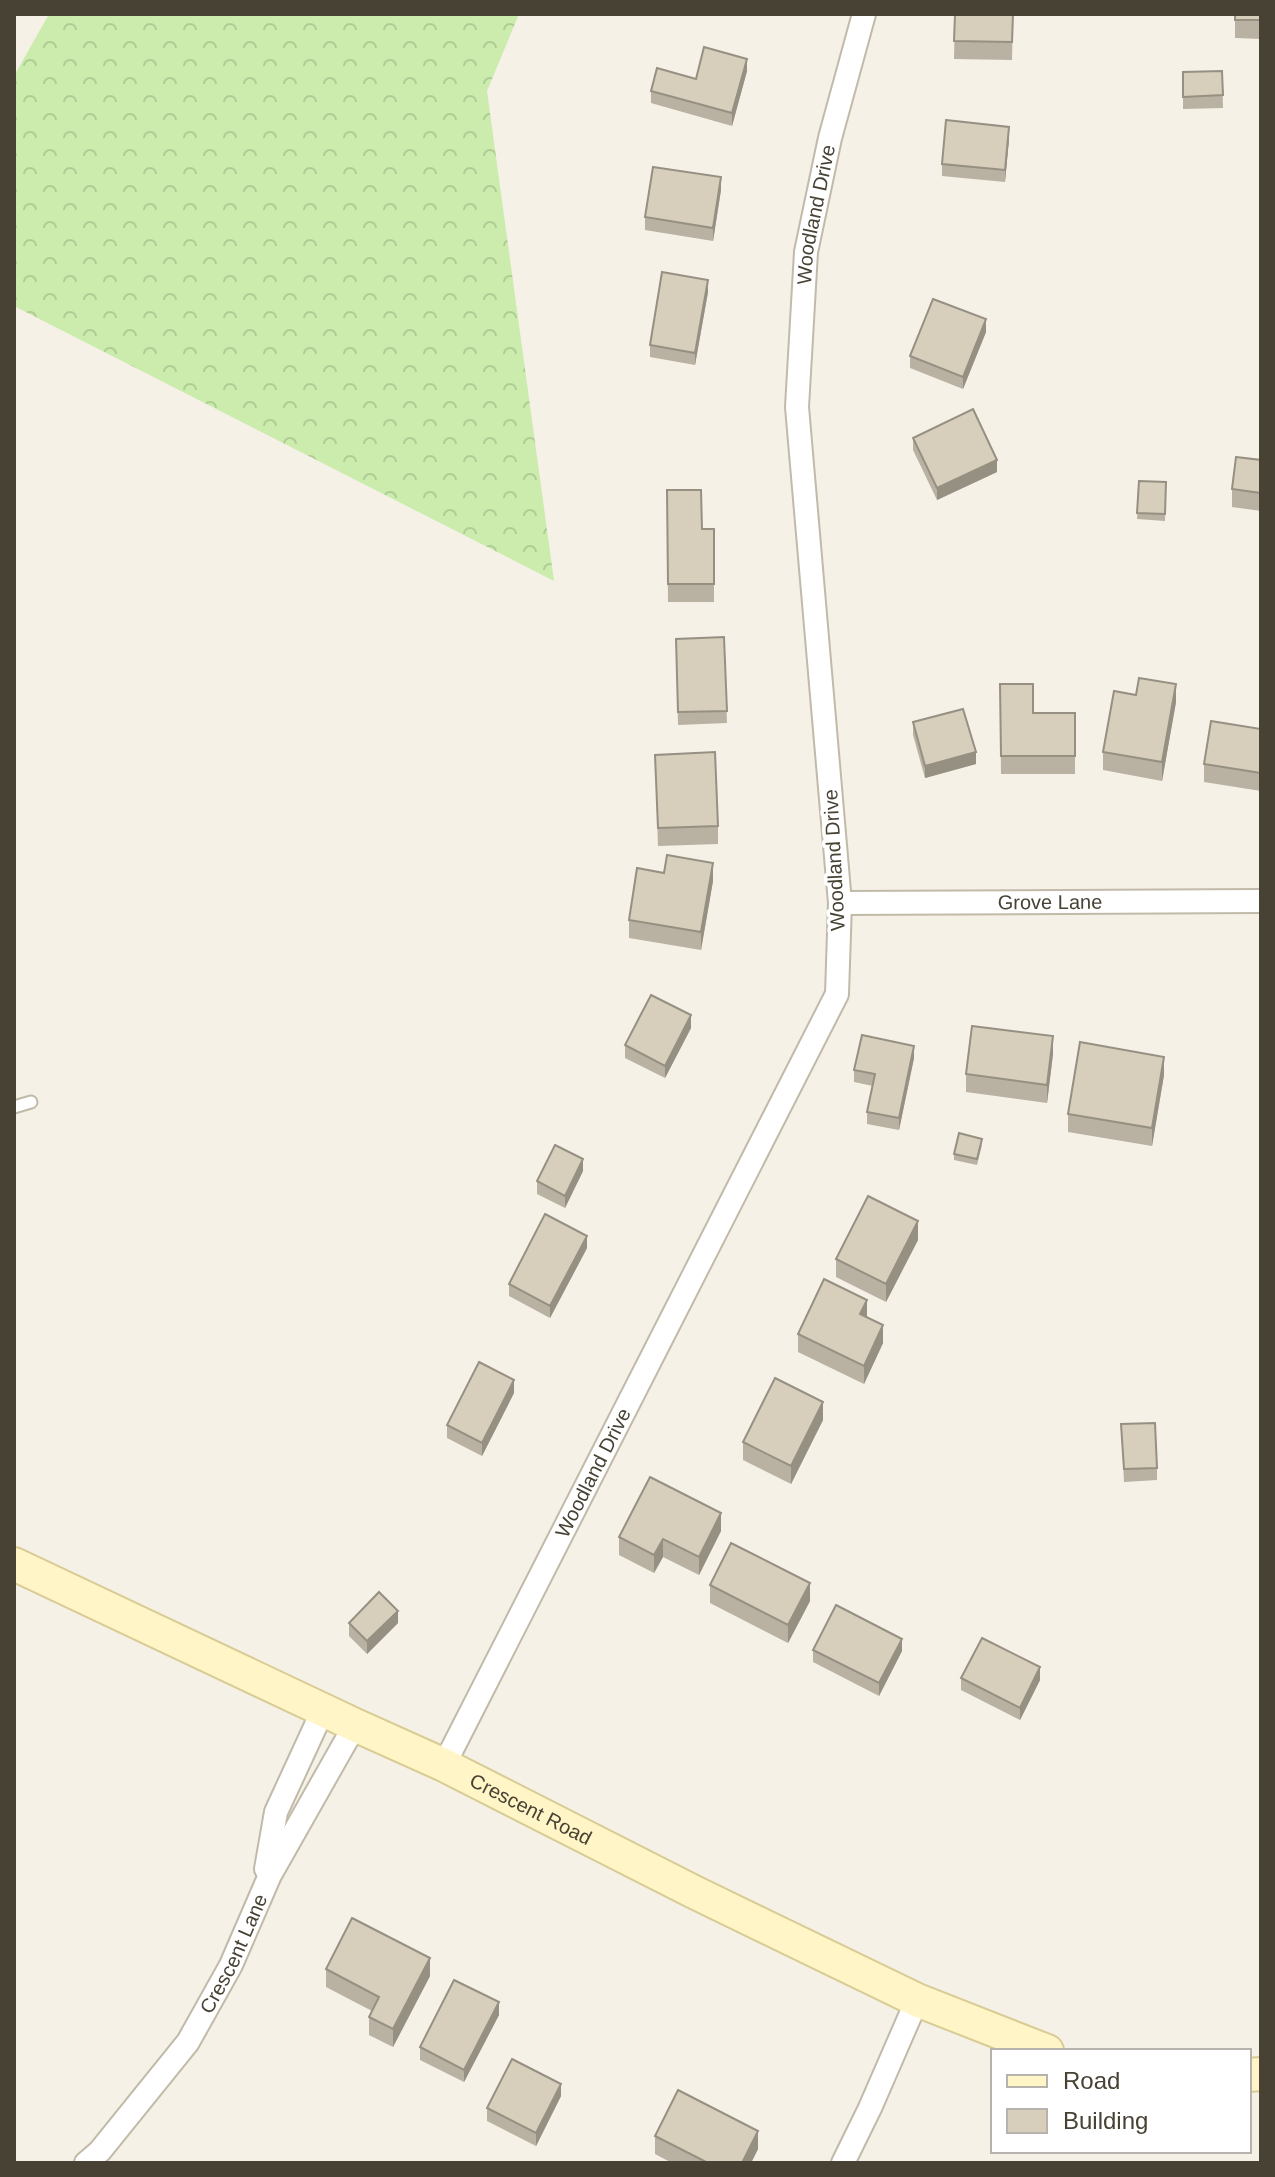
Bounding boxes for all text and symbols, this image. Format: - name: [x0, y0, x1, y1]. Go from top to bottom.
- street label: Woodland Drive: [793, 143, 839, 285]
- street label: Woodland Drive: [819, 789, 849, 931]
- street label: Grove Lane: [998, 891, 1102, 913]
- street label: Woodland Drive: [551, 1405, 635, 1541]
- street label: Crescent Road: [466, 1769, 595, 1849]
- street label: Crescent Lane: [195, 1891, 271, 2017]
- legend: [991, 2049, 1251, 2153]
- text: Road: [1063, 2067, 1120, 2094]
- text: Building: [1063, 2107, 1148, 2134]

